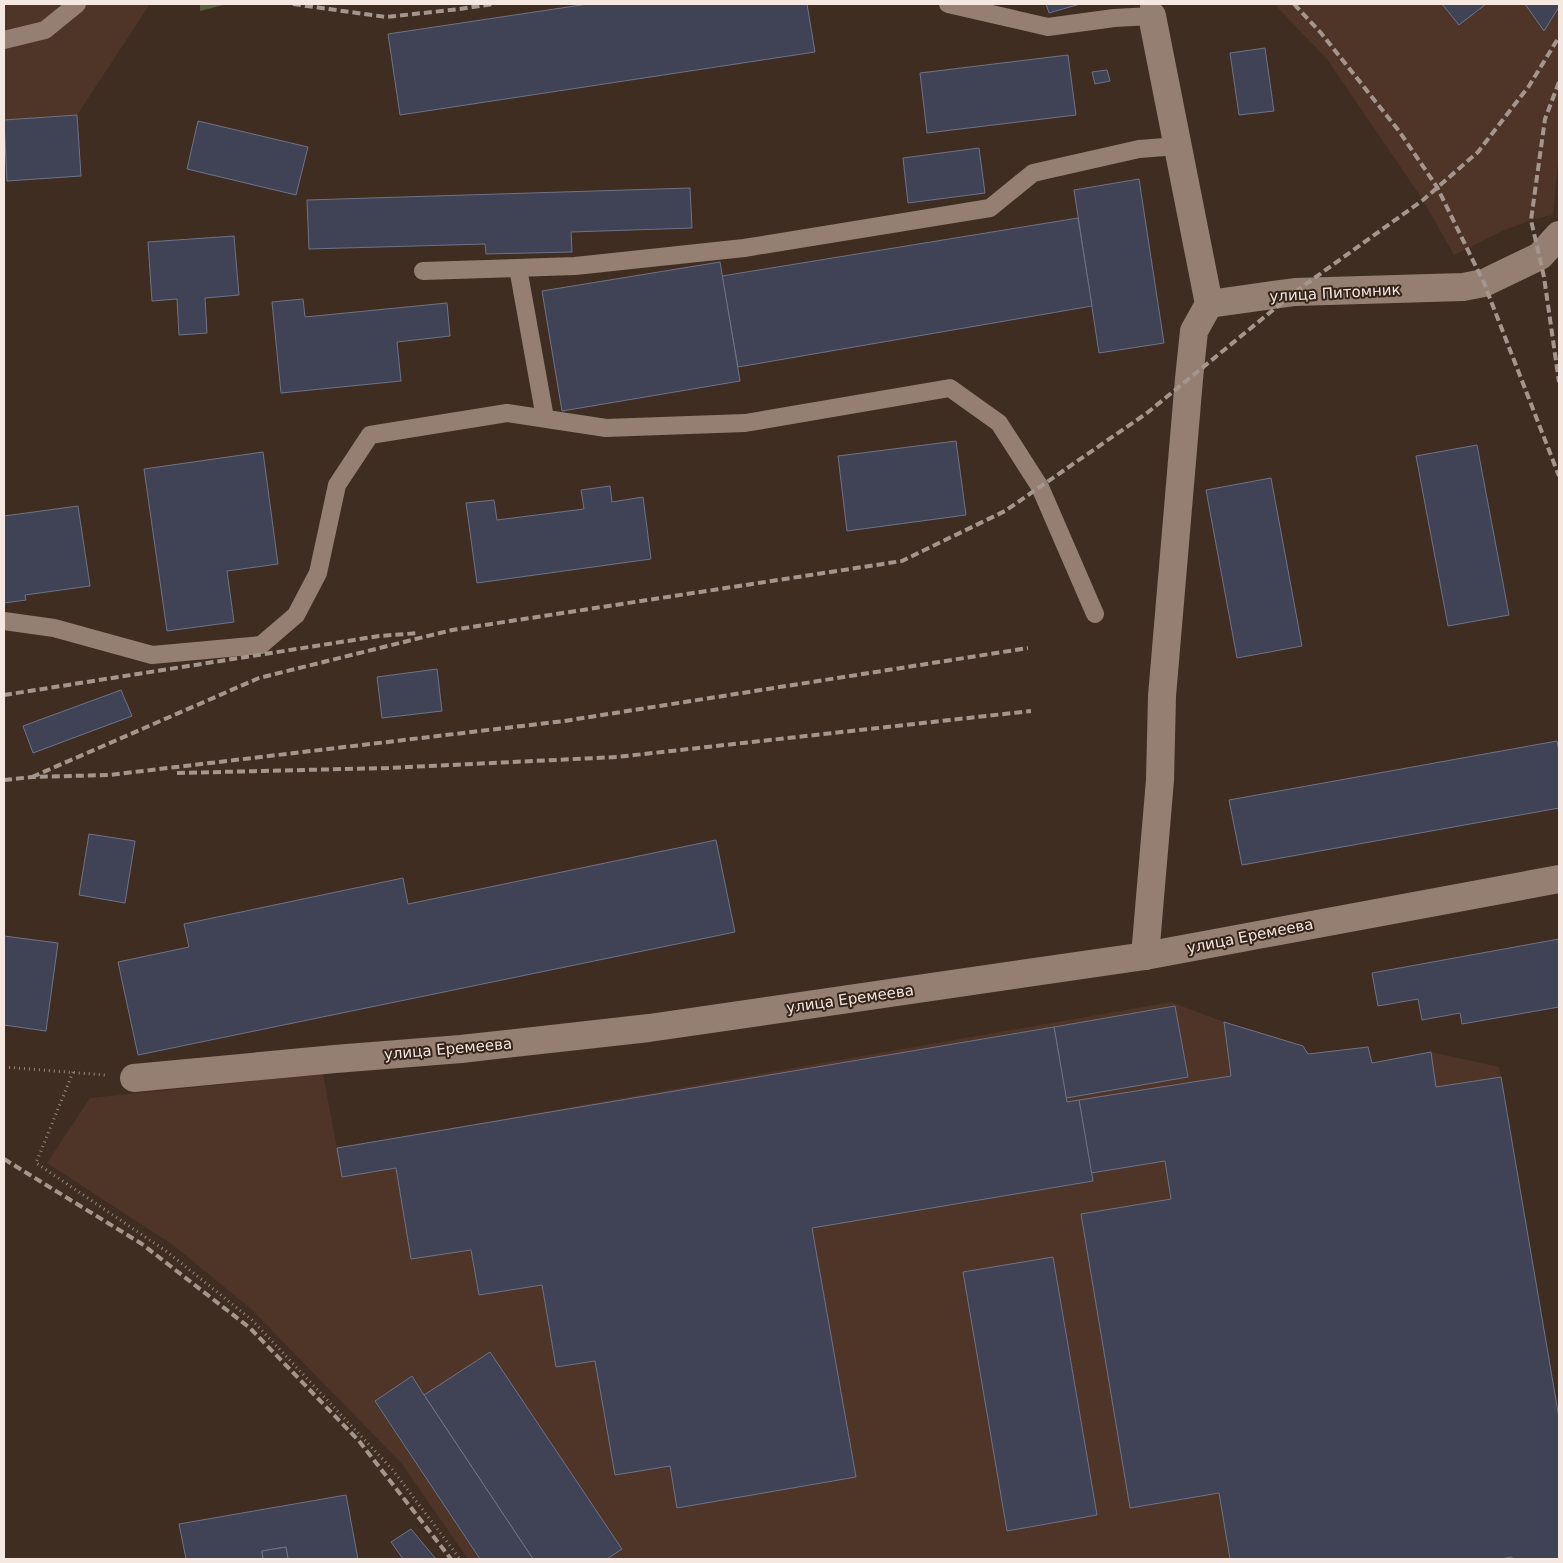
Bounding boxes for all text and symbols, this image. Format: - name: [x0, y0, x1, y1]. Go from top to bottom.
- street label: улица Питомник: [1269, 281, 1401, 305]
- street label: улица Еремеева: [1185, 915, 1315, 957]
- street label: улица Еремеева: [785, 981, 915, 1017]
- street label: улица Еремеева: [383, 1034, 513, 1064]

